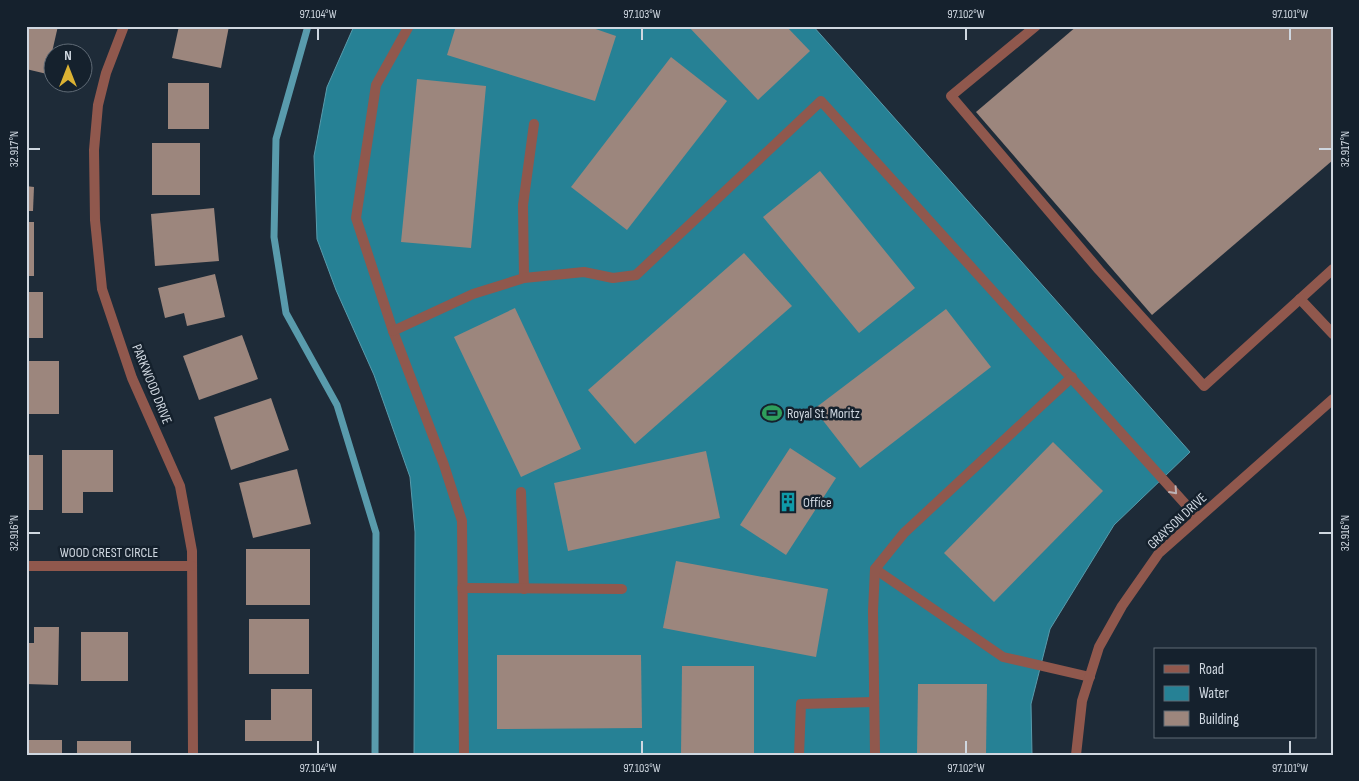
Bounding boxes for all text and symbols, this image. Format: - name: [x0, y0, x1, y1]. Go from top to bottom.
- text: 97.104°W: [300, 7, 337, 22]
- text: 97.103°W: [623, 7, 661, 22]
- text: 97.102°W: [947, 7, 985, 22]
- text: 97.101°W: [1272, 7, 1308, 22]
- north arrow: [42, 42, 92, 92]
- text: N: [64, 47, 72, 64]
- text: 32.917°N: [7, 131, 22, 167]
- text: 32.917°N: [1338, 131, 1353, 167]
- street label: PARKWOOD DRIVE: [128, 342, 176, 427]
- sports icon: Royal St. Moritz: [761, 402, 783, 424]
- place label: Royal St. Moritz: [787, 405, 860, 422]
- one-way arrow: [1168, 485, 1177, 494]
- street label: GRAYSON DRIVE: [1144, 489, 1210, 553]
- building icon: Office: [777, 491, 799, 513]
- place label: Office: [803, 494, 832, 511]
- text: 32.916°N: [7, 515, 22, 551]
- text: 32.916°N: [1338, 515, 1353, 551]
- street label: WOOD CREST CIRCLE: [60, 544, 158, 561]
- legend: [1154, 648, 1316, 738]
- text: Road: [1199, 660, 1224, 679]
- text: Water: [1199, 684, 1230, 703]
- text: Building: [1199, 710, 1239, 729]
- text: 97.104°W: [300, 761, 337, 776]
- text: 97.103°W: [623, 761, 661, 776]
- text: 97.102°W: [947, 761, 985, 776]
- text: 97.101°W: [1272, 761, 1308, 776]

